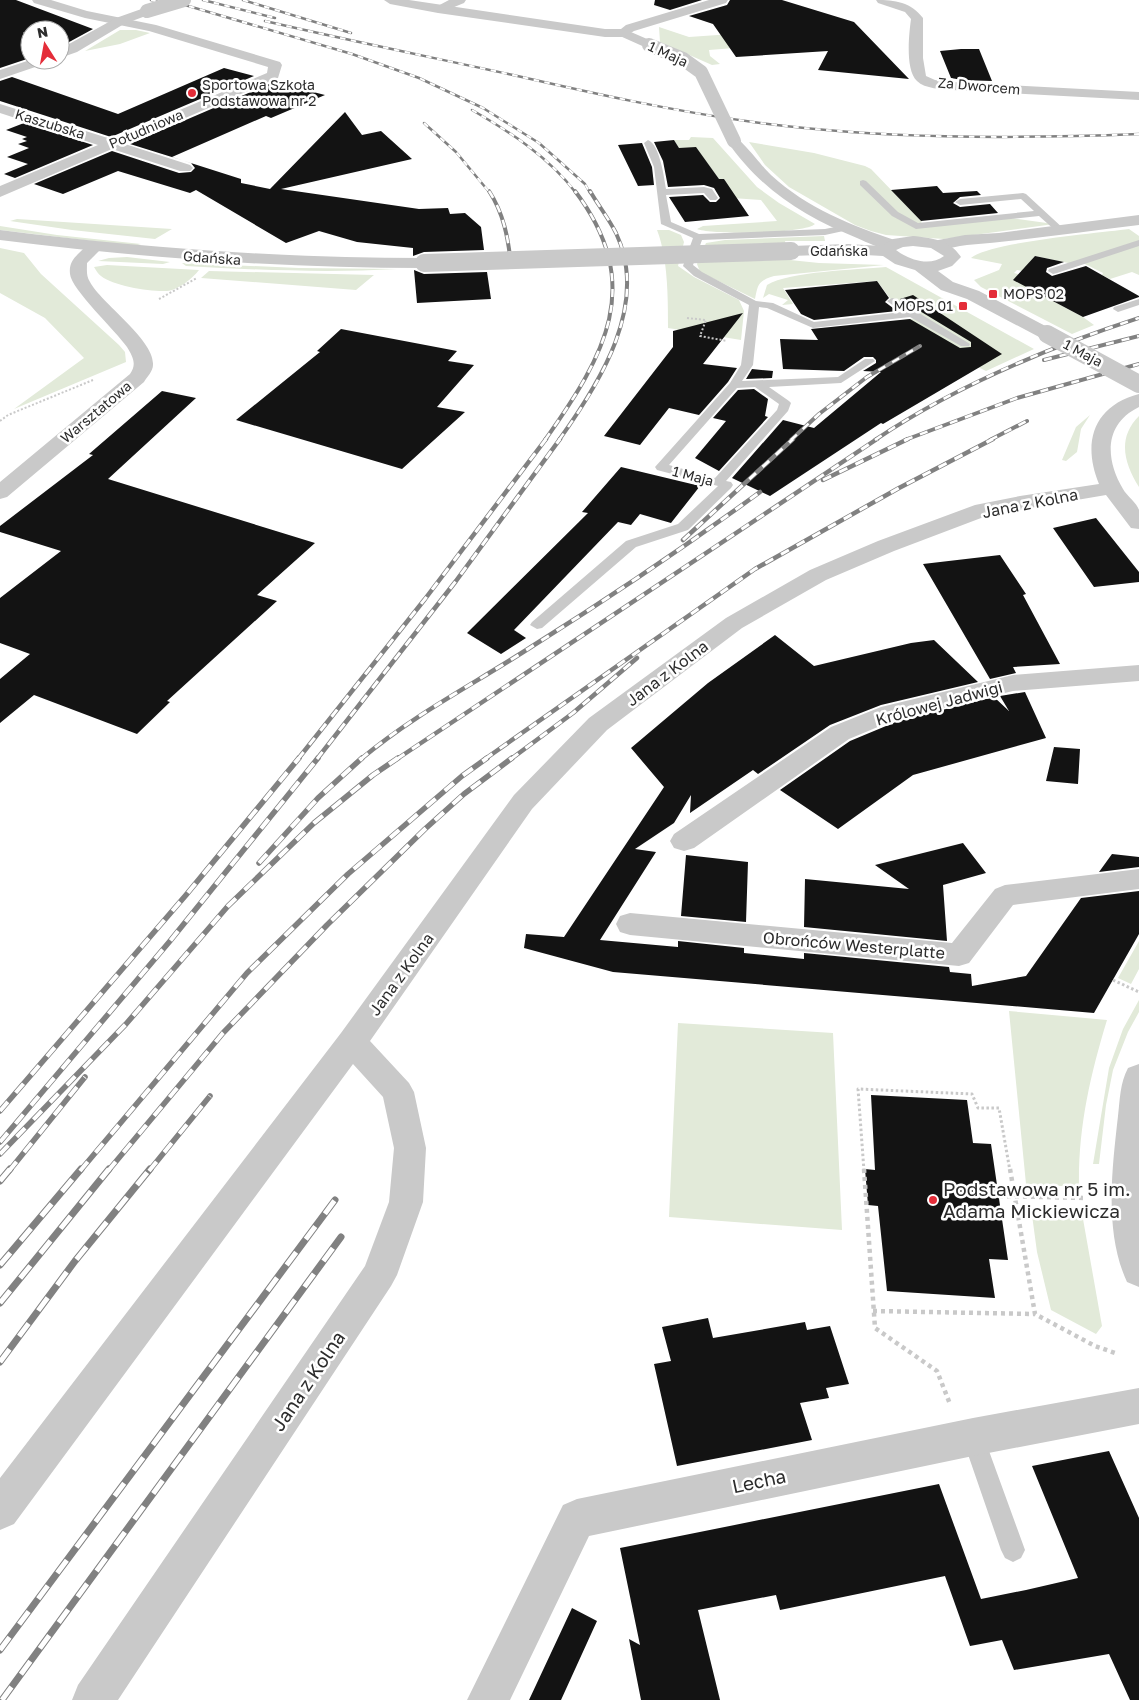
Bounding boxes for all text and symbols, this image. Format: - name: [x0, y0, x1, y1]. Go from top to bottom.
- north arrow: [20, 20, 70, 70]
- text: N: [36, 22, 49, 41]
- street label: 1 Maja: [646, 37, 691, 70]
- street label: Za Dworcem: [937, 73, 1021, 98]
- place label: Sportowa Szkoła Podstawowa nr 2: [202, 76, 316, 109]
- marker: Sportowa Szkoła Podstawowa nr 2: [186, 87, 198, 99]
- street label: Kaszubska: [13, 105, 87, 142]
- street label: Południowa: [106, 105, 185, 152]
- street label: Gdańska: [810, 242, 868, 259]
- street label: Gdańska: [182, 247, 242, 268]
- place label: MOPS 02: [1003, 285, 1064, 302]
- marker: MOPS 02: [987, 288, 999, 300]
- place label: MOPS 01: [894, 297, 953, 314]
- marker: MOPS 01: [957, 300, 969, 312]
- street label: 1 Maja: [1061, 335, 1106, 370]
- street label: Warsztatowa: [57, 377, 135, 446]
- street label: 1 Maja: [671, 462, 716, 489]
- street label: Jana z Kolna: [980, 484, 1080, 522]
- street label: Jana z Kolna: [622, 636, 712, 710]
- street label: Królowej Jadwigi: [873, 676, 1005, 730]
- street label: Obrońców Westerplatte: [762, 927, 946, 963]
- street label: Jana z Kolna: [364, 929, 438, 1019]
- place label: Podstawowa nr 5 im. Adama Mickiewicza: [943, 1177, 1131, 1222]
- marker: Podstawowa nr 5 im. Adama Mickiewicza: [927, 1194, 939, 1206]
- street label: Jana z Kolna: [266, 1326, 349, 1435]
- street label: Lecha: [730, 1464, 788, 1497]

